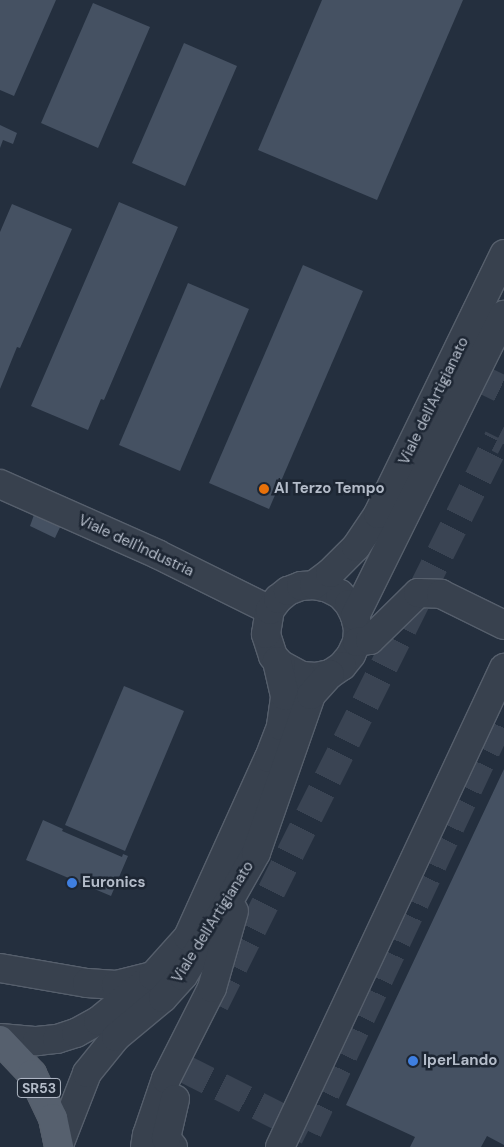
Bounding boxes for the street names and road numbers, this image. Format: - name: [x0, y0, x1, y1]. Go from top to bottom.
- street label: Viale dell'Artigianato: [395, 334, 473, 468]
- street label: Viale dell'Industria: [75, 511, 197, 581]
- street label: Viale dell'Artigianato: [168, 858, 258, 986]
- road number: SR53: [16, 1076, 62, 1100]

